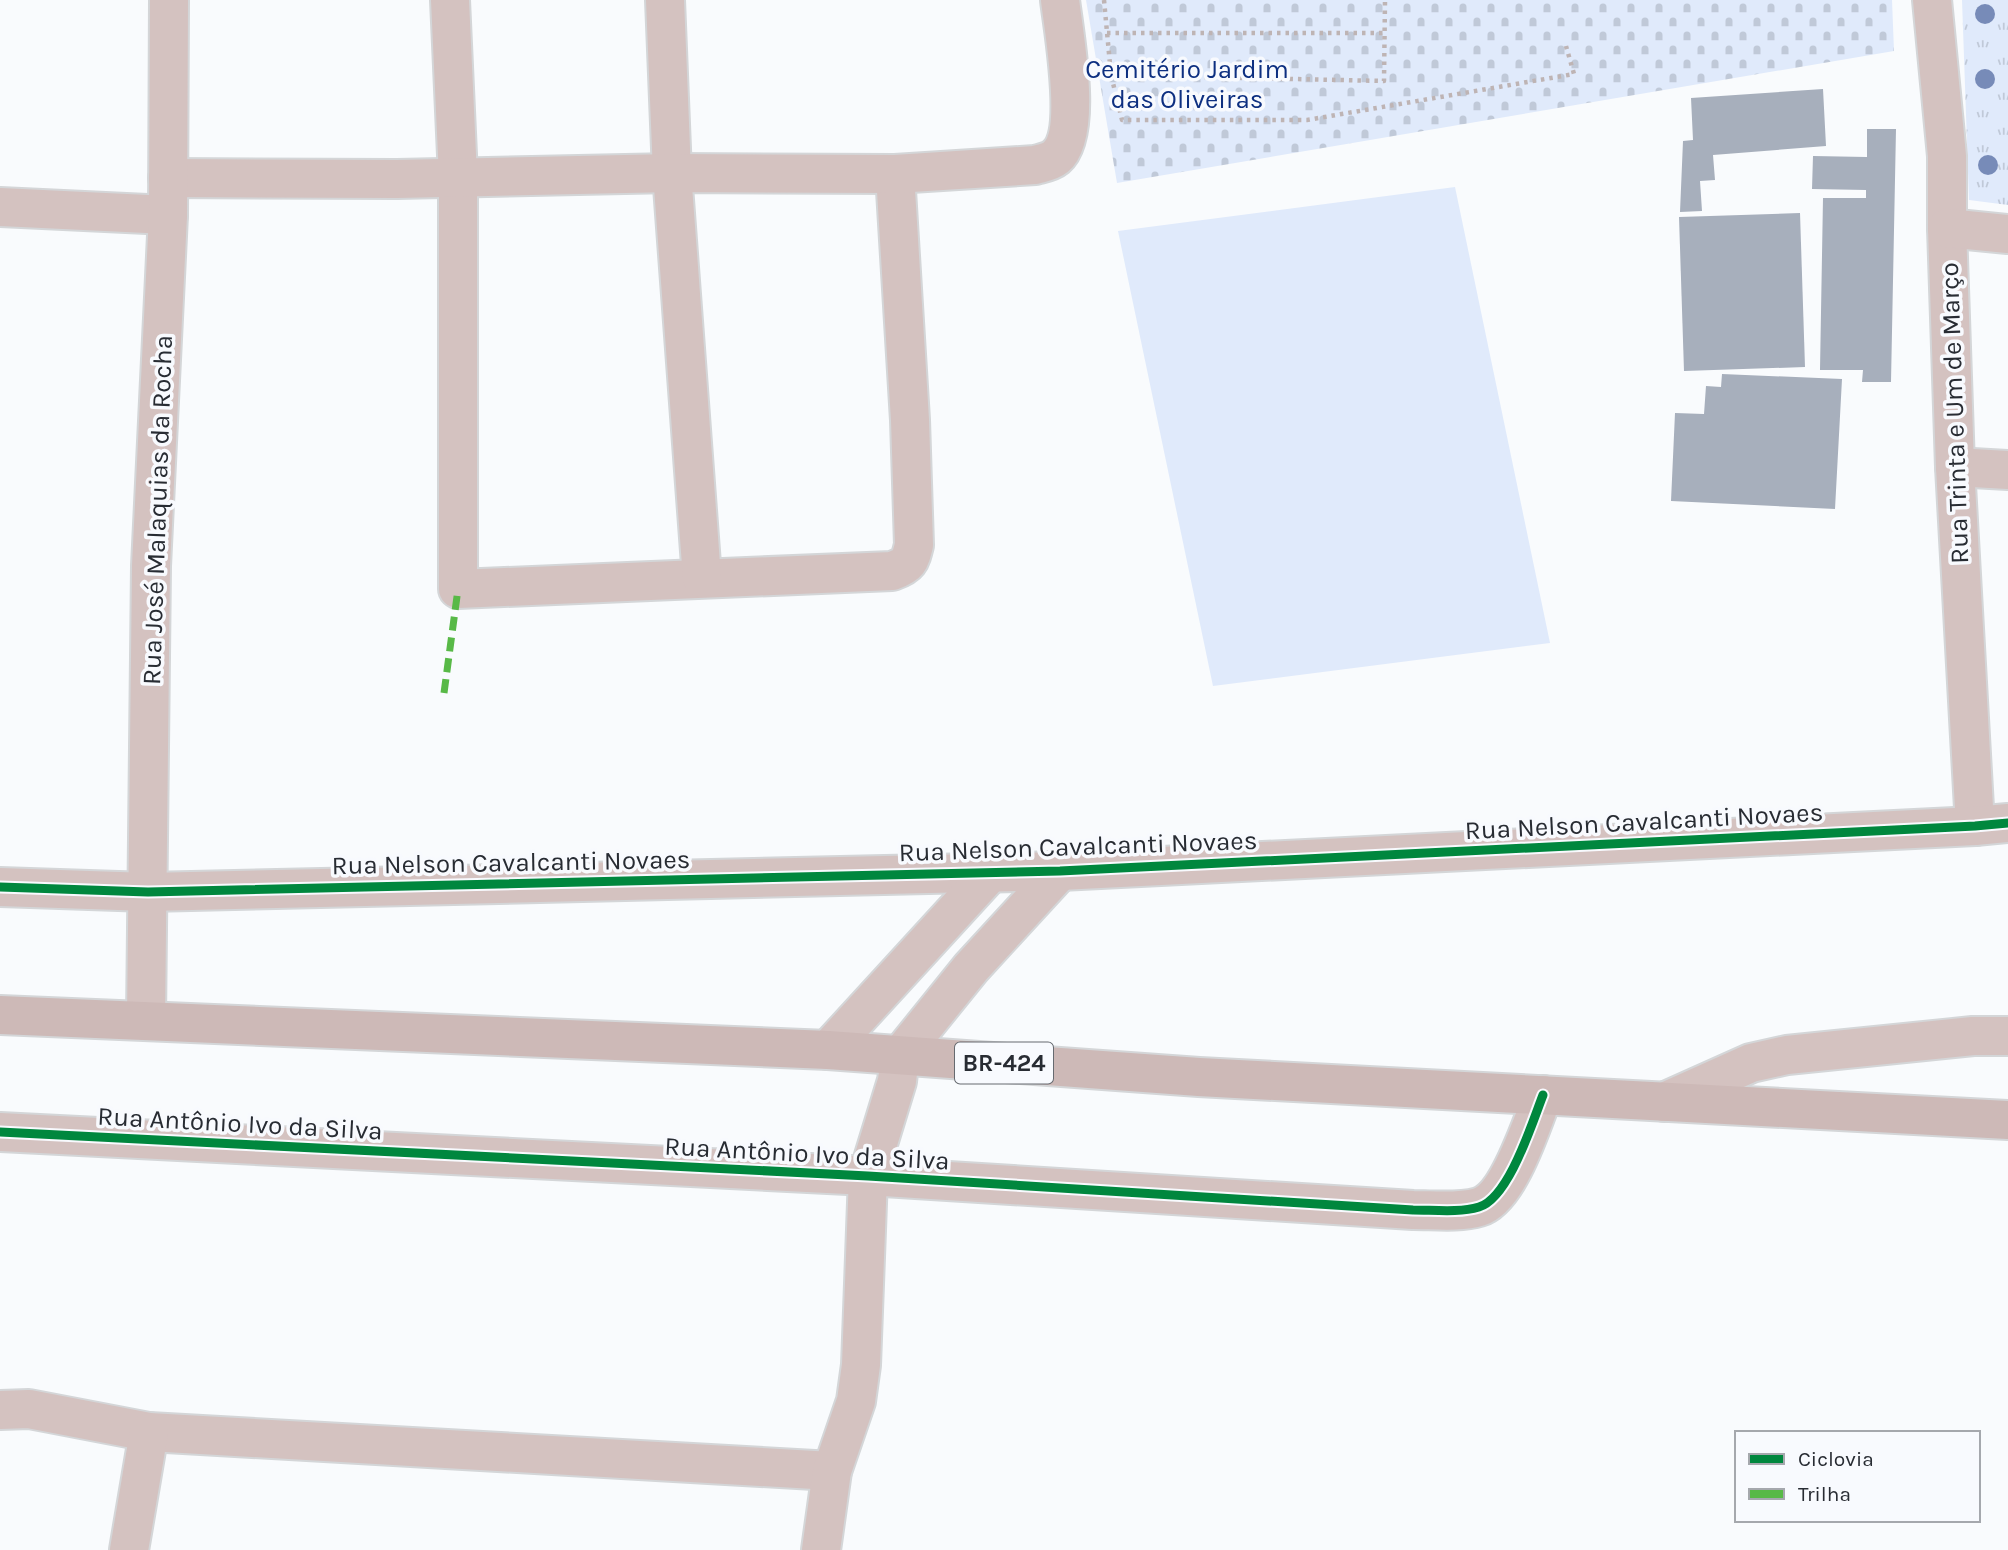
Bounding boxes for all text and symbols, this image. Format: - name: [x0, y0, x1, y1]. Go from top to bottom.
- park label: Cemitério Jardim das Oliveiras: [1085, 54, 1289, 115]
- street label: Rua Trinta e Um de Março: [1934, 262, 1975, 564]
- street label: Rua José Malaquias da Rocha: [136, 334, 179, 686]
- street label: Rua Nelson Cavalcanti Novaes: [1464, 797, 1824, 846]
- street label: Rua Nelson Cavalcanti Novaes: [898, 825, 1258, 868]
- street label: Rua Nelson Cavalcanti Novaes: [331, 844, 691, 881]
- road number: BR-424: [955, 1042, 1053, 1084]
- street label: Rua Antônio Ivo da Silva: [97, 1101, 383, 1146]
- street label: Rua Antônio Ivo da Silva: [664, 1131, 950, 1176]
- legend: [1735, 1431, 1980, 1522]
- text: Ciclovia: [1798, 1447, 1874, 1471]
- text: Trilha: [1798, 1482, 1851, 1506]

